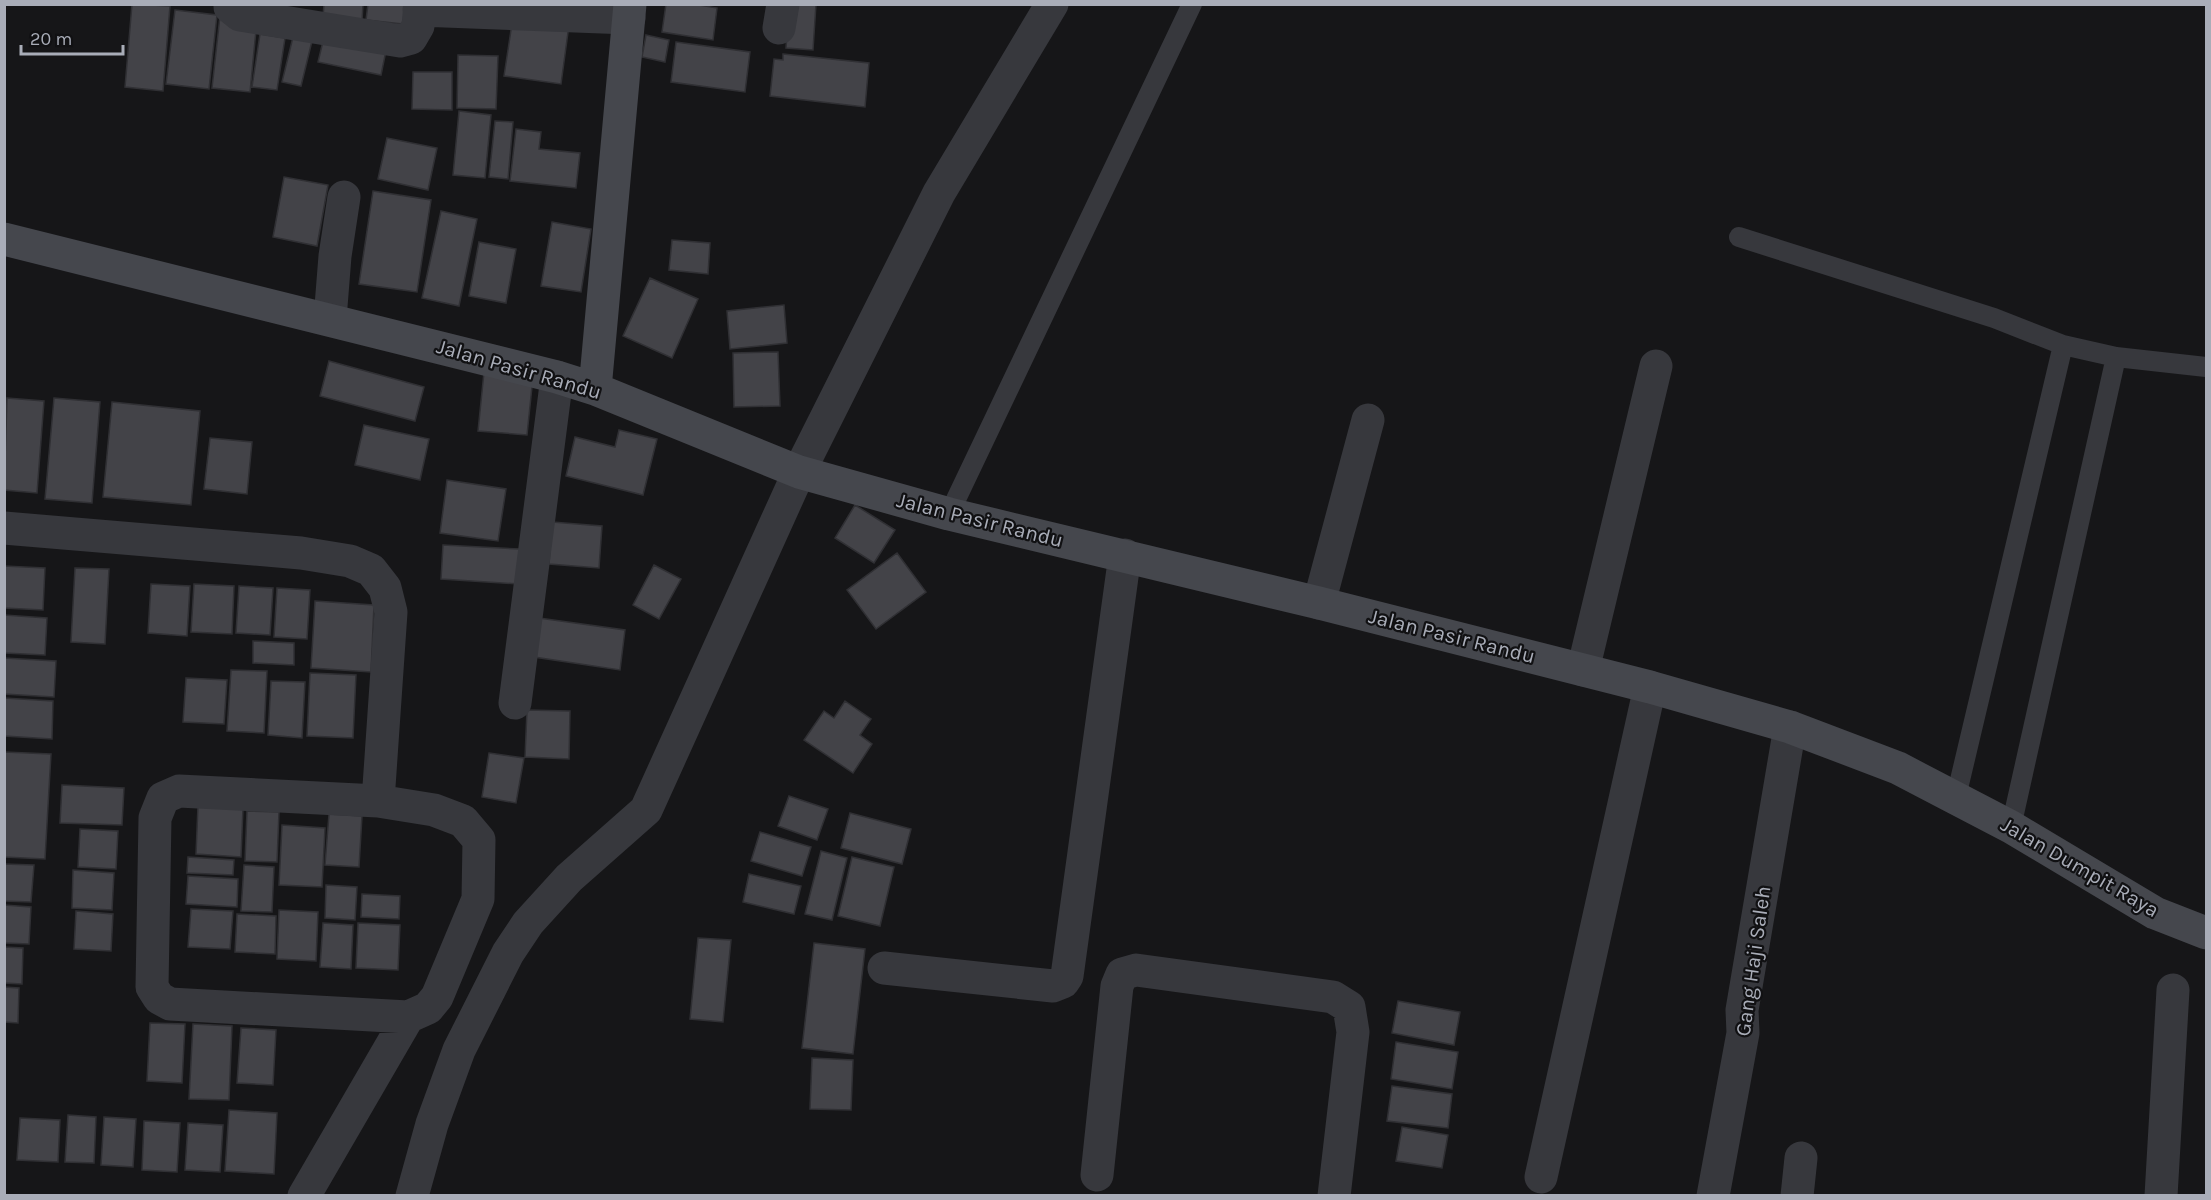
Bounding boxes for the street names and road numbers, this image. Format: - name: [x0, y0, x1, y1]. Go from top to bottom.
- street label: Jalan Pasir Randu: [434, 334, 604, 404]
- street label: Jalan Pasir Randu: [894, 488, 1066, 552]
- street label: Jalan Pasir Randu: [1366, 604, 1538, 668]
- street label: Jalan Dumpit Raya: [1997, 812, 2163, 922]
- street label: Gang Haji Saleh: [1731, 884, 1775, 1038]

